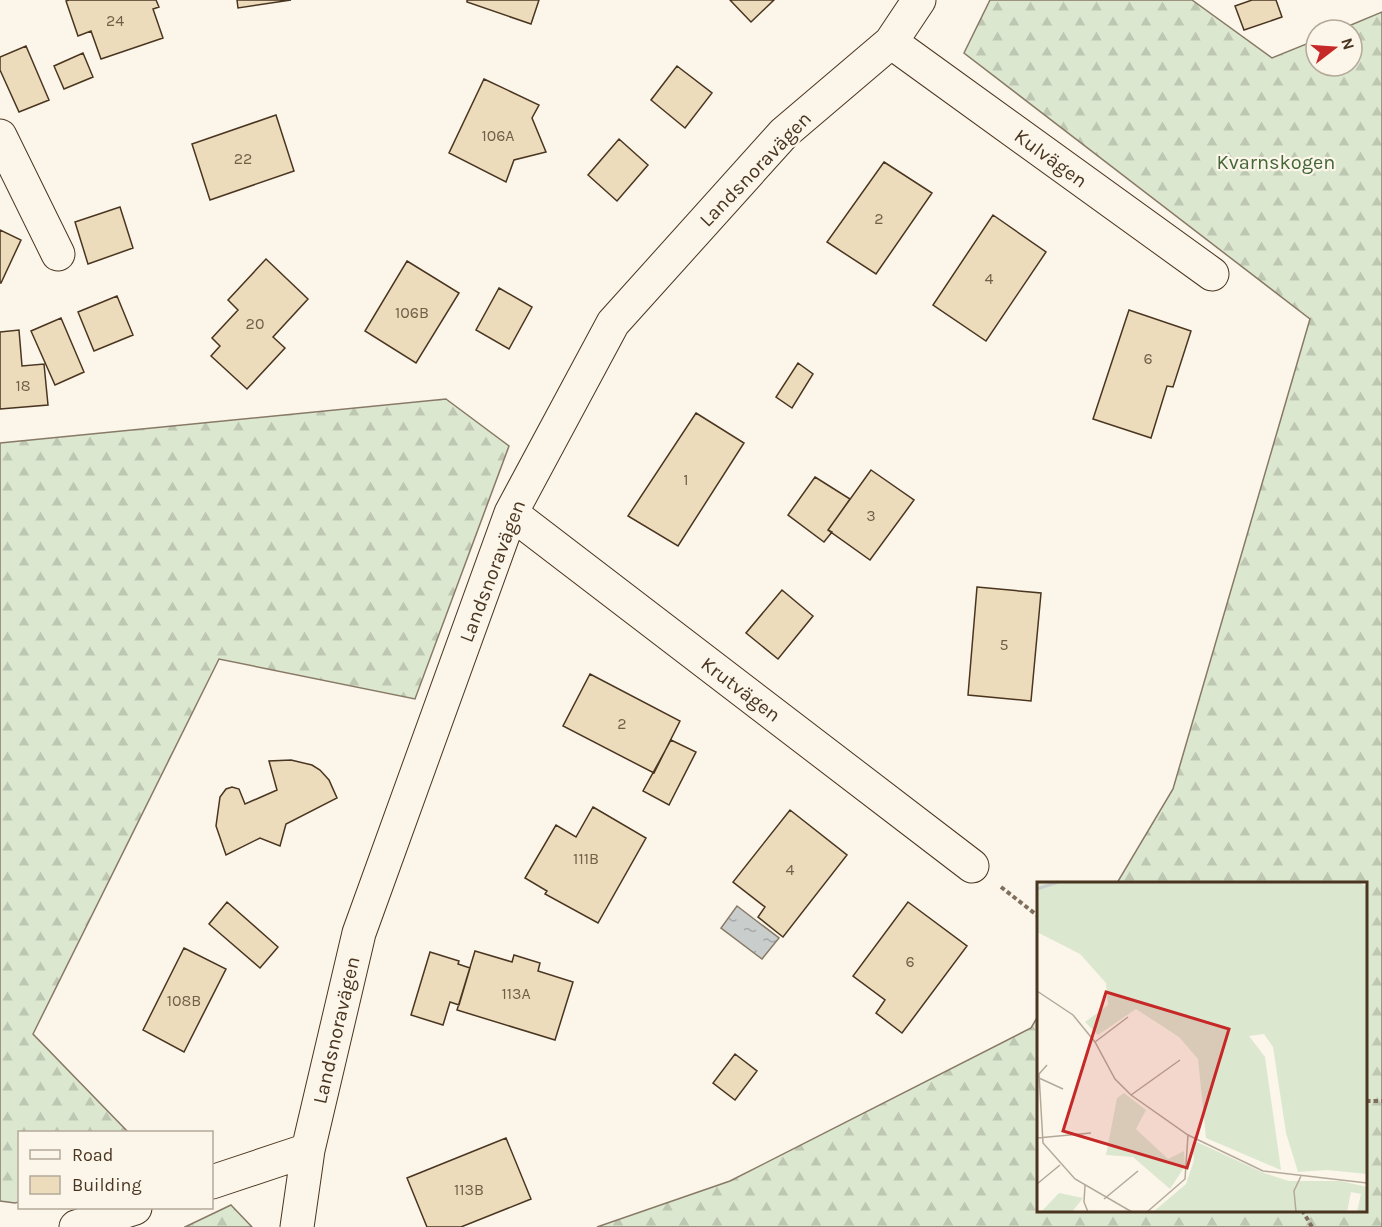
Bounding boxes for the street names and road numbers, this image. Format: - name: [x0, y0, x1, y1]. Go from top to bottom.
- street label: Landsnoravägen: [695, 107, 816, 232]
- street label: Kulvägen: [1010, 124, 1092, 193]
- street label: Landsnoravägen: [455, 497, 530, 646]
- street label: Krutvägen: [696, 652, 785, 727]
- street label: Landsnoravägen: [308, 954, 365, 1106]

